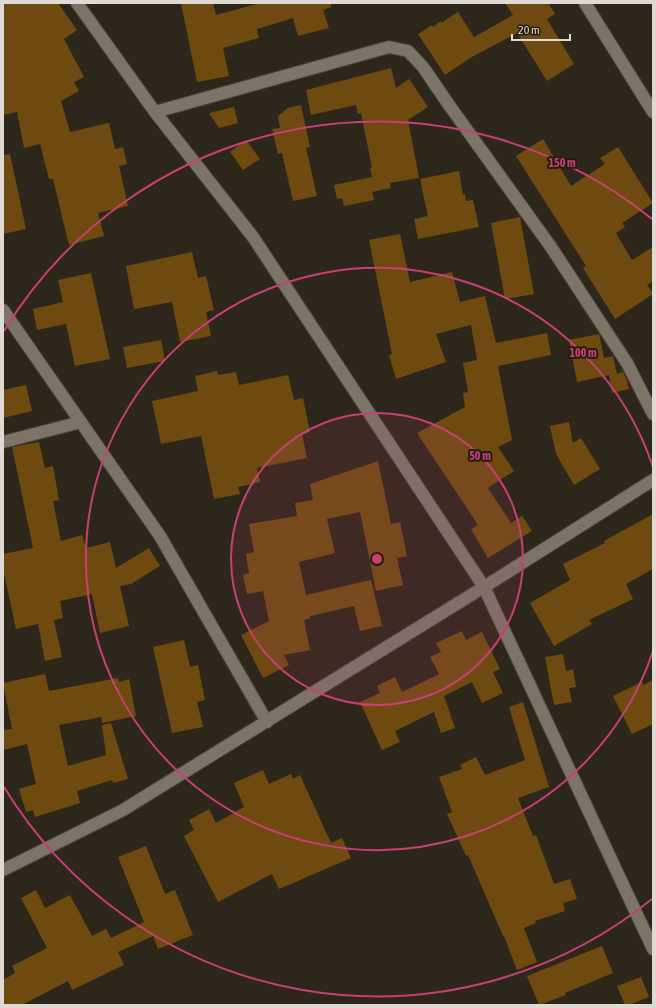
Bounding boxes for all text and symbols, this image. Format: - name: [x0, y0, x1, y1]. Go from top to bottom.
- scale bar: [512, 16, 570, 42]
- text: 20 m: [518, 23, 540, 37]
- text: 150 m: [548, 156, 576, 170]
- text: 100 m: [569, 346, 597, 360]
- text: 50 m: [469, 449, 491, 463]
- centre of rings: [370, 552, 384, 566]

